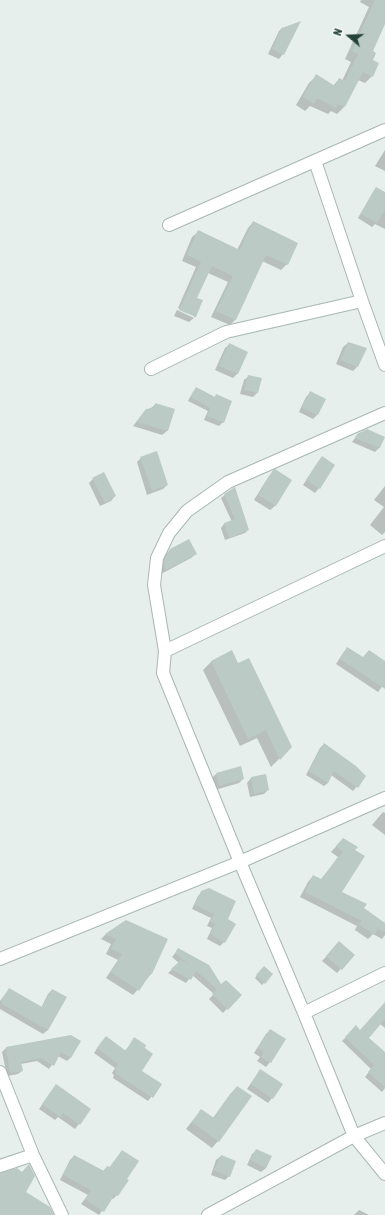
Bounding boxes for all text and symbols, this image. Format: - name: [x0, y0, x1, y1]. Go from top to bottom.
- north arrow: [329, 16, 369, 56]
- text: N: [331, 27, 344, 37]

